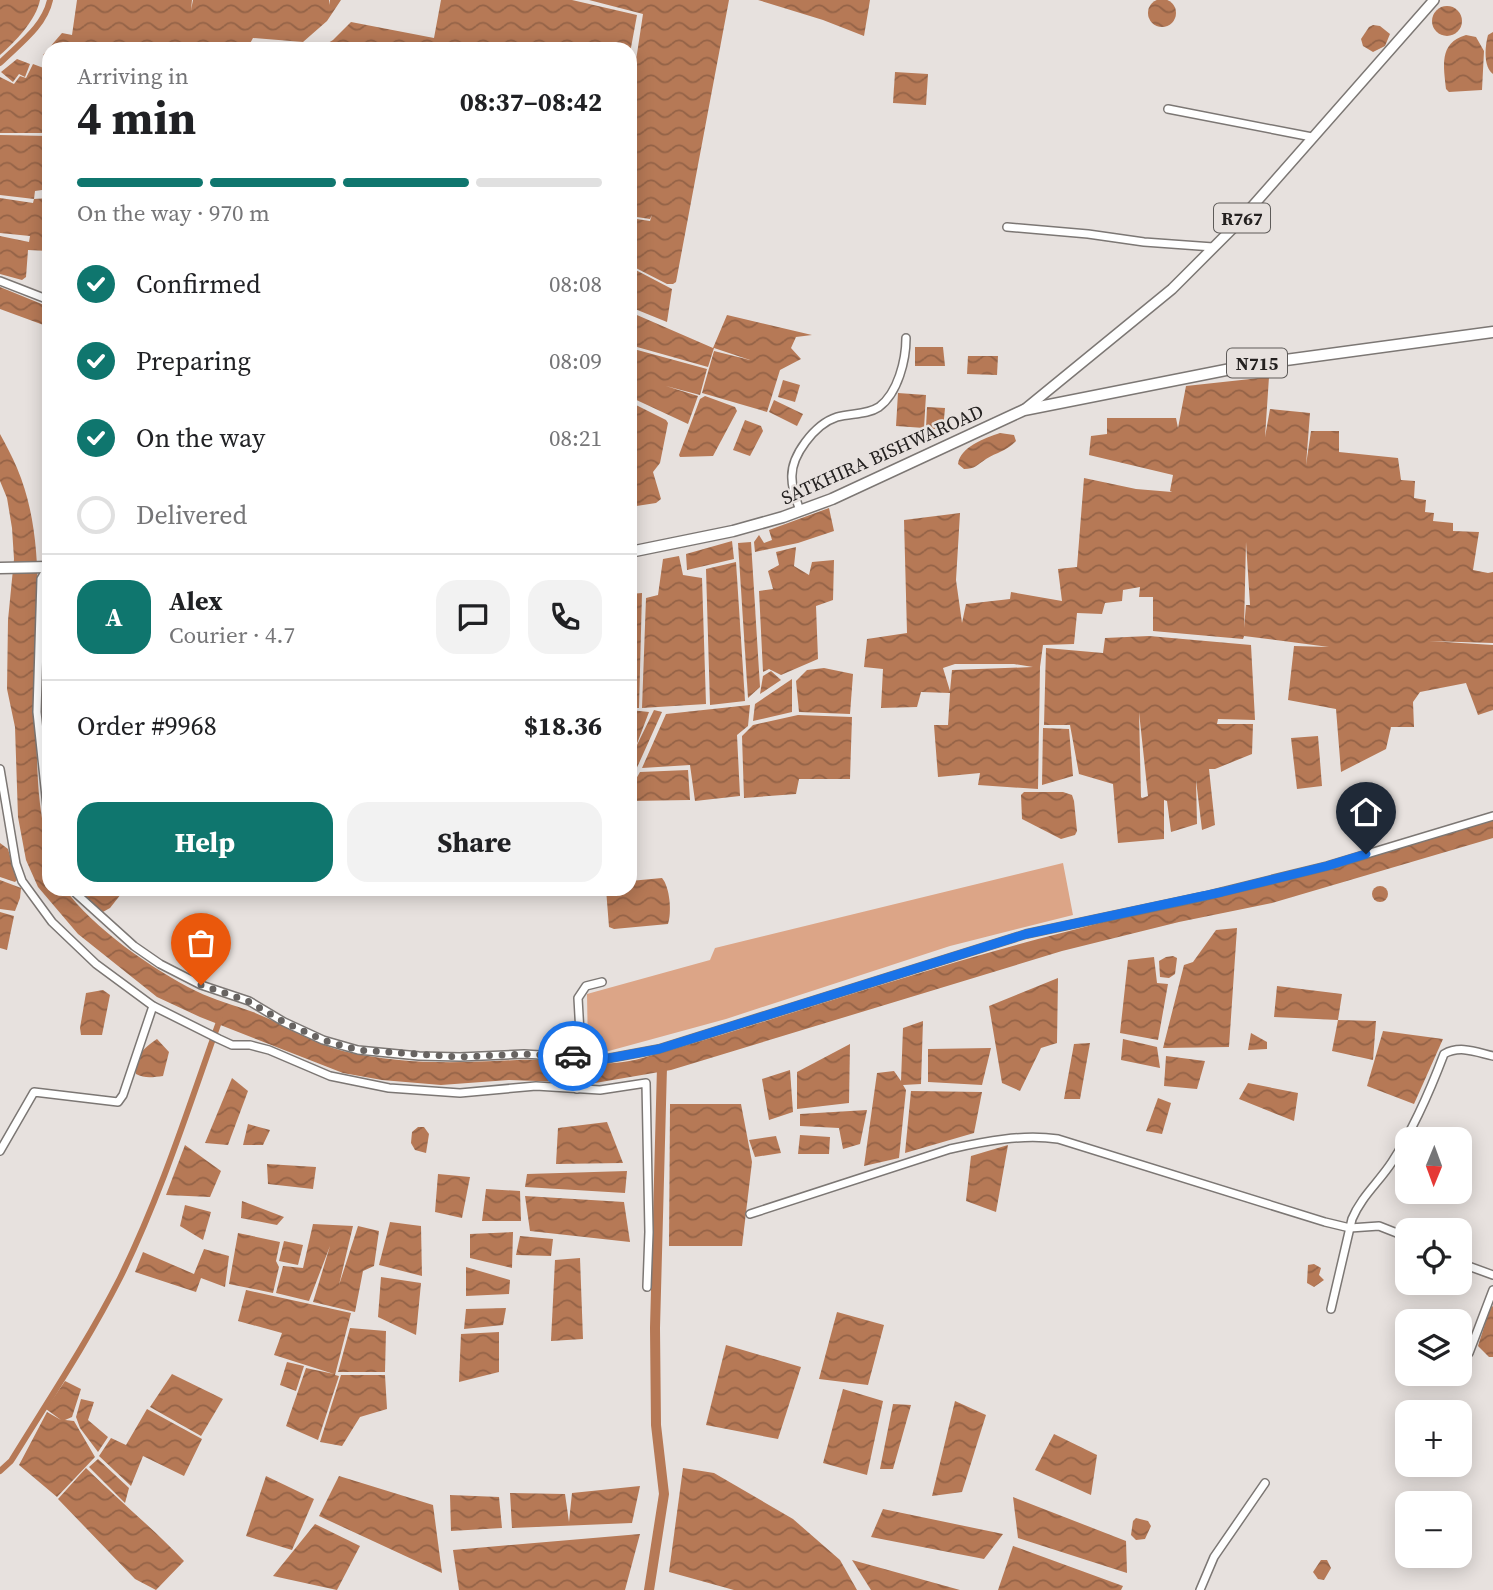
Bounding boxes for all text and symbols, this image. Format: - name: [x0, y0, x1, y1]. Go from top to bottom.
- text: Arriving in: [77, 60, 189, 92]
- text: 08:37–08:42: [460, 84, 602, 120]
- text: 4 min: [77, 86, 196, 149]
- text: On the way · 970 m: [77, 197, 270, 229]
- road number: R767: [1214, 204, 1270, 232]
- icon: check: [77, 265, 115, 303]
- text: Confirmed: [136, 266, 261, 302]
- text: 08:08: [549, 268, 602, 300]
- icon: check: [77, 342, 115, 380]
- text: Preparing: [136, 343, 251, 379]
- text: 08:09: [549, 345, 602, 377]
- road number: N715: [1227, 348, 1287, 377]
- street label: SATKHIRA BISHWAROAD: [777, 398, 987, 510]
- icon: check: [77, 419, 115, 457]
- text: On the way: [136, 420, 265, 456]
- text: 08:21: [549, 422, 602, 454]
- text: Delivered: [136, 497, 247, 533]
- button: chat: [436, 580, 510, 654]
- button: phone: [528, 580, 602, 654]
- text: Alex: [169, 583, 223, 619]
- text: A: [105, 599, 123, 635]
- text: Courier · 4.7: [169, 619, 295, 651]
- text: Order #9968: [77, 708, 217, 744]
- text: $18.36: [524, 708, 602, 744]
- pin: [1336, 782, 1396, 854]
- icon: home: [1347, 793, 1385, 831]
- button: Help: [77, 802, 333, 882]
- button: Share: [347, 802, 602, 882]
- pin: [171, 913, 231, 985]
- icon: bag: [182, 924, 220, 962]
- courier: [538, 1021, 608, 1091]
- icon: car: [554, 1037, 592, 1075]
- north arrow: [1395, 1127, 1472, 1204]
- map controls: [1395, 1127, 1472, 1568]
- button: locate: [1395, 1218, 1472, 1295]
- button: layers: [1395, 1309, 1472, 1386]
- button: +: [1395, 1400, 1472, 1477]
- button: −: [1395, 1491, 1472, 1568]

